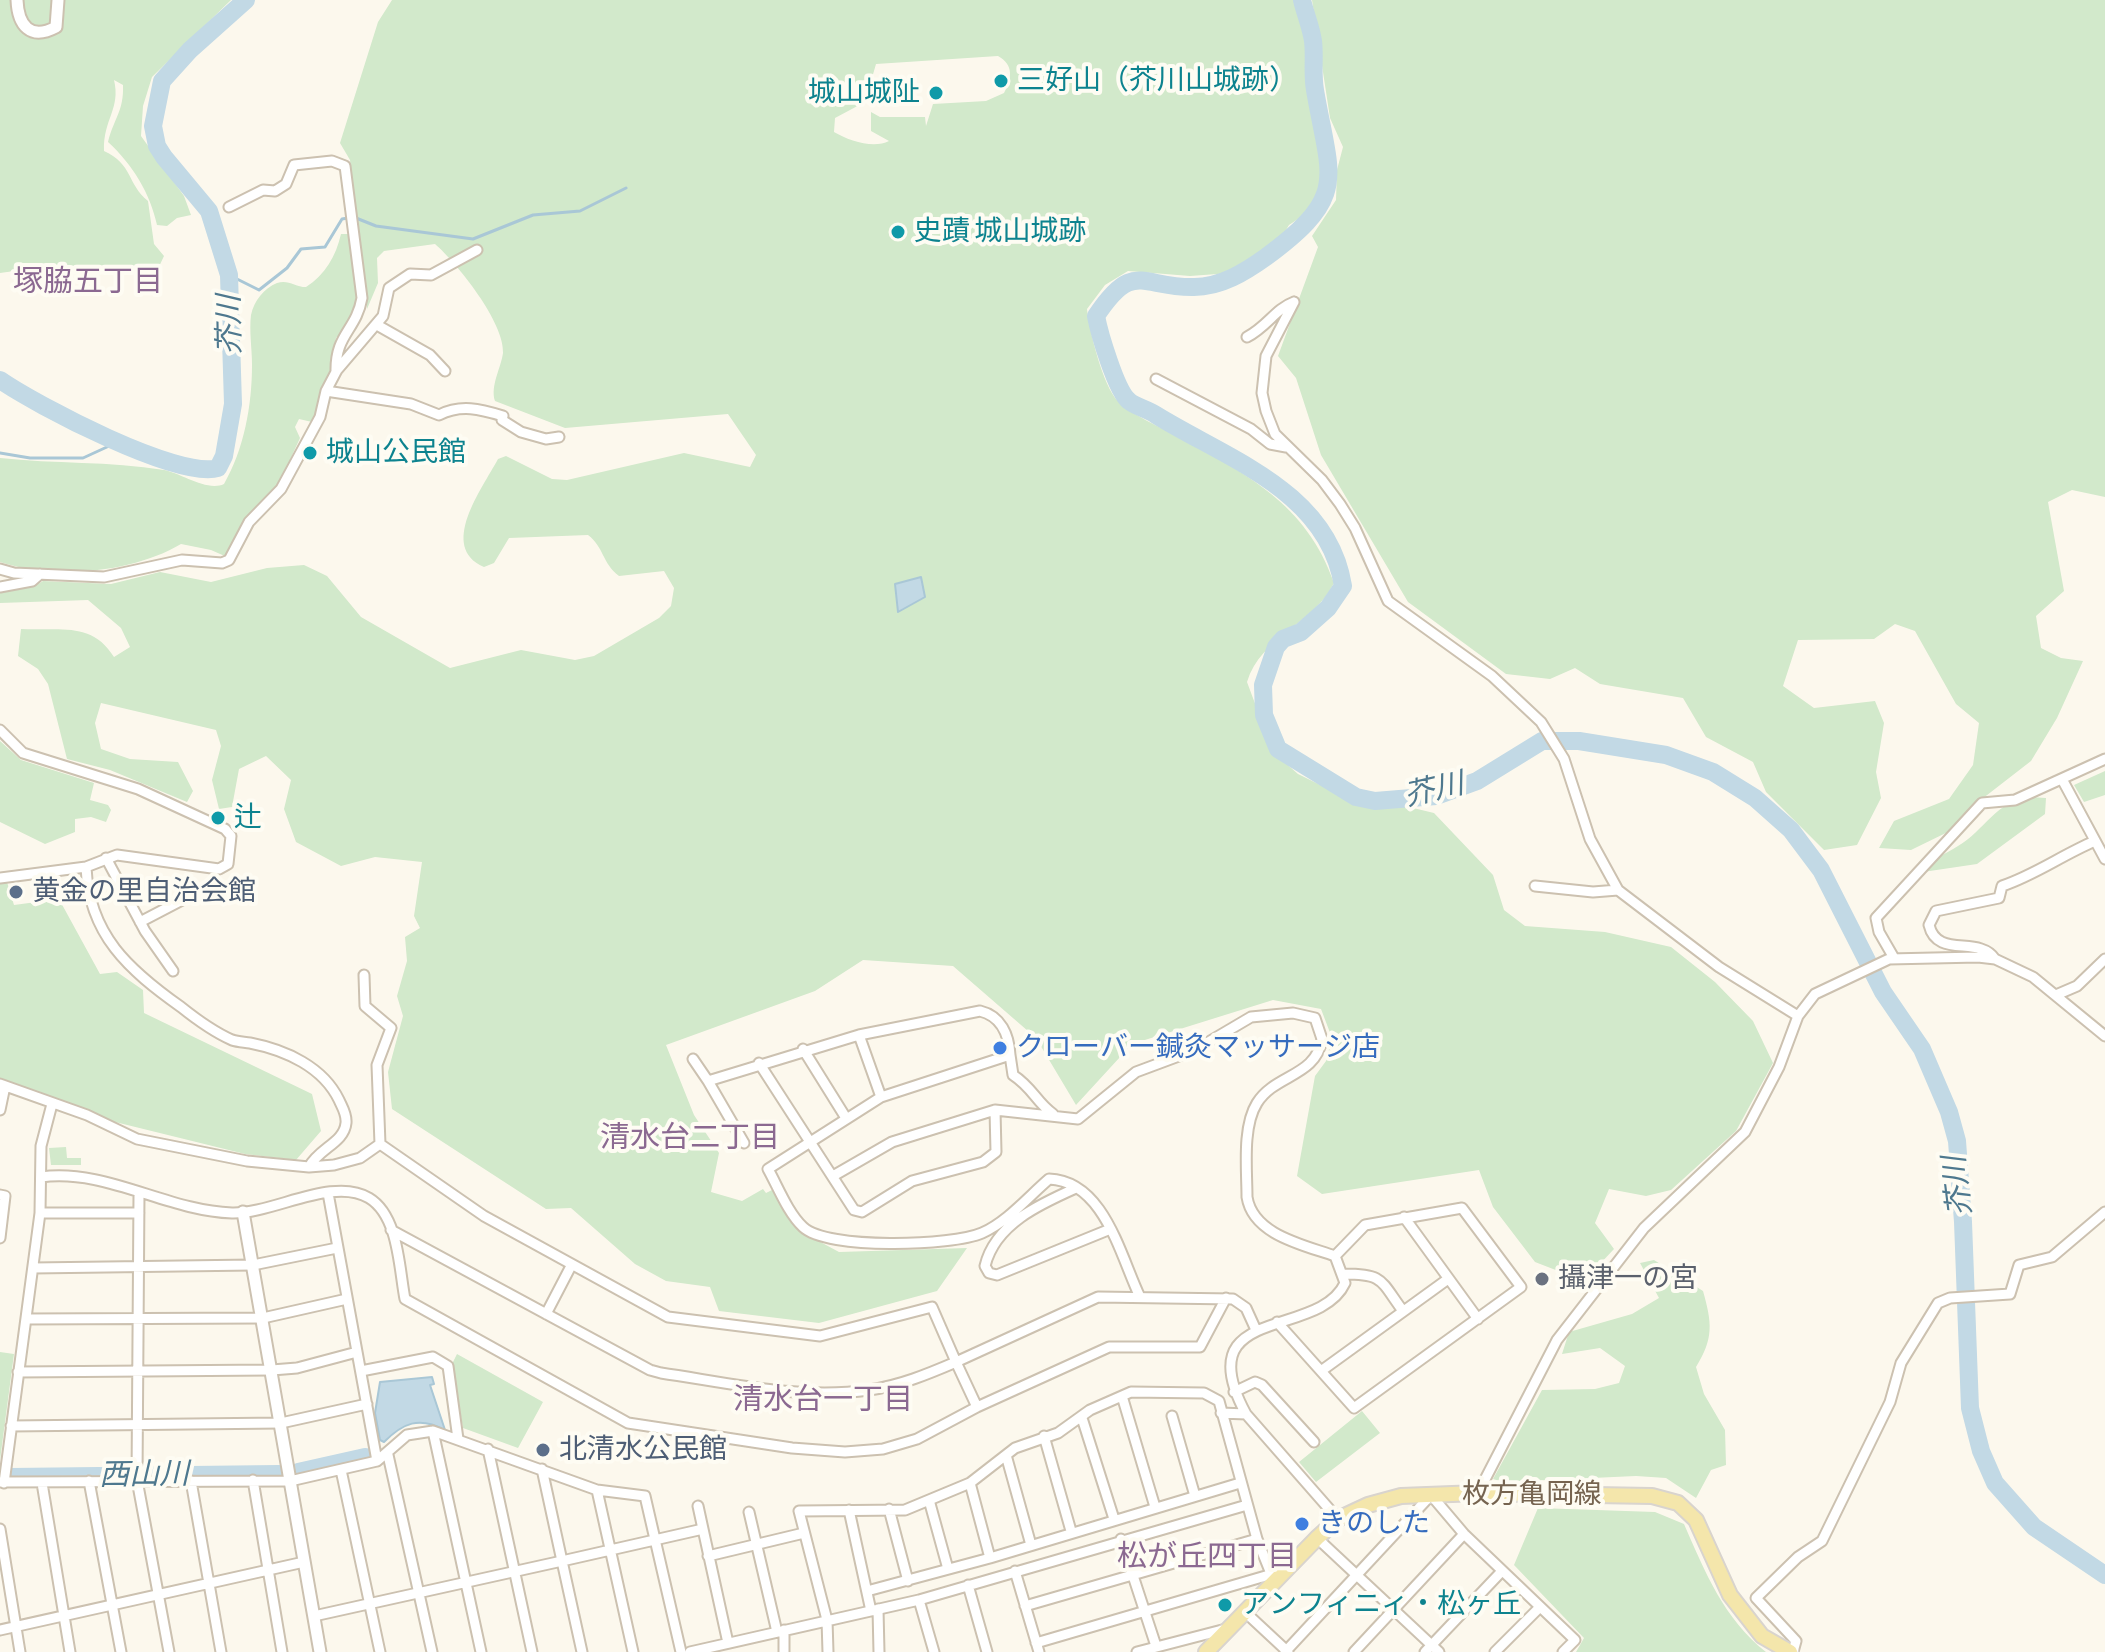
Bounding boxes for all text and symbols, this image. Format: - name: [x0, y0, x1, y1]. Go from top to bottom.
- place label: 三好山（芥川山城跡）: [1017, 64, 1297, 98]
- marker: 三好山（芥川山城跡）: [992, 72, 1010, 90]
- place label: 城山城阯: [808, 76, 920, 110]
- marker: 城山城阯: [927, 84, 945, 102]
- place label: 史蹟 城山城跡: [914, 215, 1087, 249]
- marker: 史蹟 城山城跡: [889, 223, 907, 241]
- district label: 塚脇五丁目: [13, 264, 163, 300]
- water label: 芥川: [211, 295, 249, 355]
- place label: 城山公民館: [326, 436, 466, 470]
- marker: 城山公民館: [301, 444, 319, 462]
- water label: 芥川: [1401, 766, 1467, 814]
- place label: 辻: [234, 801, 262, 835]
- marker: 辻: [209, 809, 227, 827]
- place label: 黄金の里自治会館: [32, 875, 256, 909]
- marker: 黄金の里自治会館: [7, 883, 25, 901]
- place label: クローバー鍼灸マッサージ店: [1016, 1031, 1380, 1065]
- marker: クローバー鍼灸マッサージ店: [991, 1039, 1009, 1057]
- district label: 清水台二丁目: [600, 1120, 780, 1156]
- water label: 芥川: [1936, 1154, 1980, 1218]
- place label: 攝津一の宮: [1558, 1262, 1698, 1296]
- marker: 攝津一の宮: [1533, 1270, 1551, 1288]
- district label: 清水台一丁目: [733, 1382, 913, 1418]
- place label: 北清水公民館: [559, 1433, 727, 1467]
- marker: 北清水公民館: [534, 1441, 552, 1459]
- water label: 西山川: [99, 1456, 189, 1494]
- street label: 枚方亀岡線: [1462, 1478, 1602, 1512]
- place label: きのした: [1318, 1507, 1430, 1541]
- marker: きのした: [1293, 1515, 1311, 1533]
- district label: 松が丘四丁目: [1117, 1539, 1297, 1575]
- place label: アンフィニィ・松ヶ丘: [1241, 1588, 1521, 1622]
- marker: アンフィニィ・松ヶ丘: [1216, 1596, 1234, 1614]

